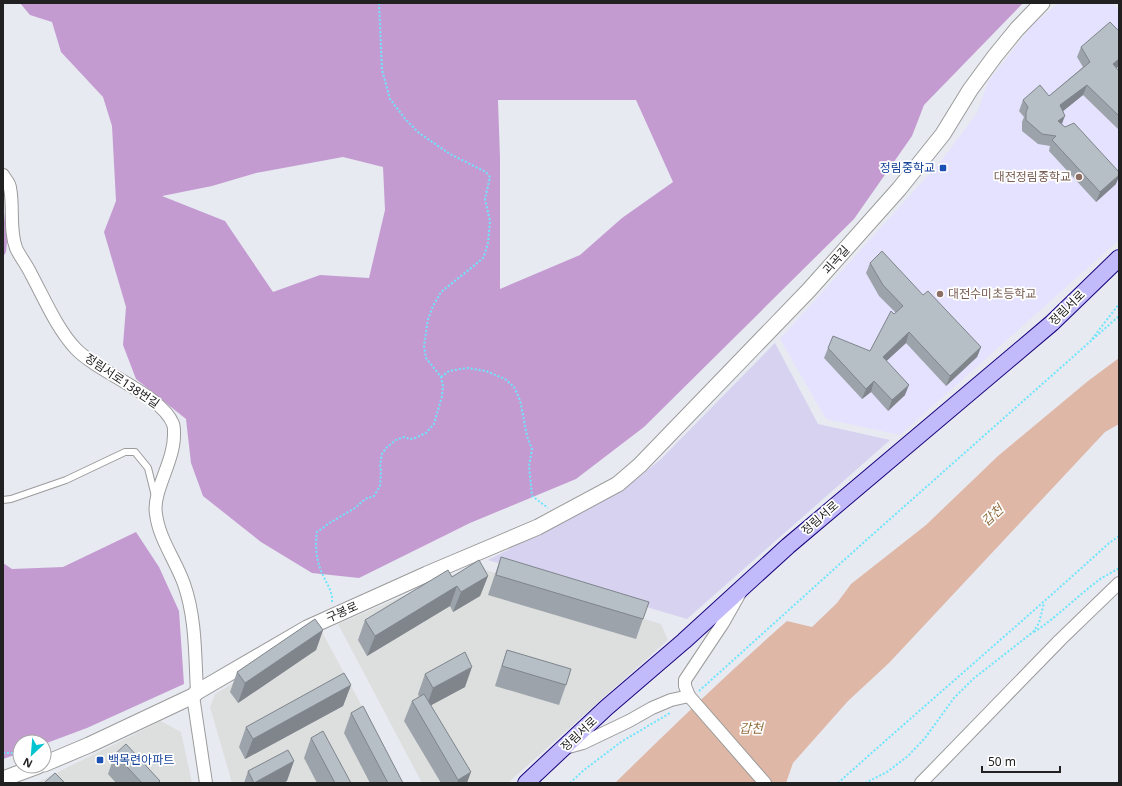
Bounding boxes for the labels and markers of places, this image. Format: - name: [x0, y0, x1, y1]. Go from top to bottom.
- place label: 정림중학교: [880, 159, 935, 176]
- marker: 정림중학교: [938, 163, 948, 173]
- place label: 대전정림중학교: [994, 168, 1071, 185]
- marker: 대전정림중학교: [1074, 172, 1084, 182]
- place label: 대전수미초등학교: [948, 285, 1036, 302]
- marker: 대전수미초등학교: [935, 289, 945, 299]
- place label: 백목련아파트: [108, 751, 174, 768]
- marker: 백목련아파트: [95, 755, 105, 765]

